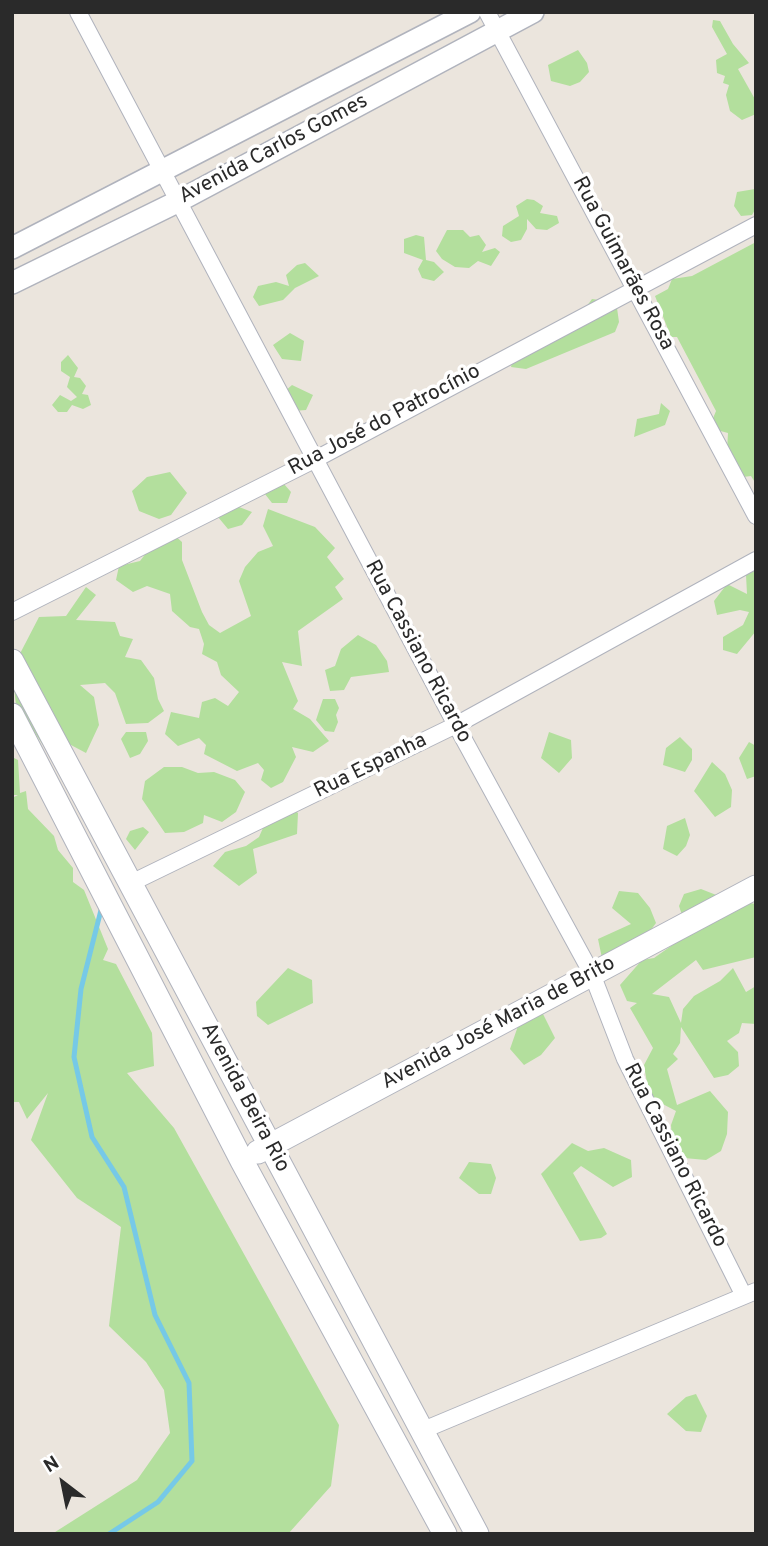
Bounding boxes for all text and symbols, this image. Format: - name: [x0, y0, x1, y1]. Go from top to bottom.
- street label: Avenida Carlos Gomes: [175, 90, 373, 210]
- street label: Rua Guimarães Rosa: [566, 173, 678, 355]
- street label: Rua José do Patrocínio: [285, 360, 485, 482]
- street label: Rua Cassiano Ricardo: [358, 556, 476, 748]
- street label: Rua Espanha: [311, 729, 431, 805]
- street label: Avenida José Maria de Brito: [378, 952, 620, 1096]
- street label: Avenida Beira Rio: [194, 1019, 294, 1177]
- street label: Rua Cassiano Ricardo: [617, 1060, 731, 1252]
- north arrow: [28, 1448, 98, 1518]
- text: N: [40, 1451, 64, 1479]

